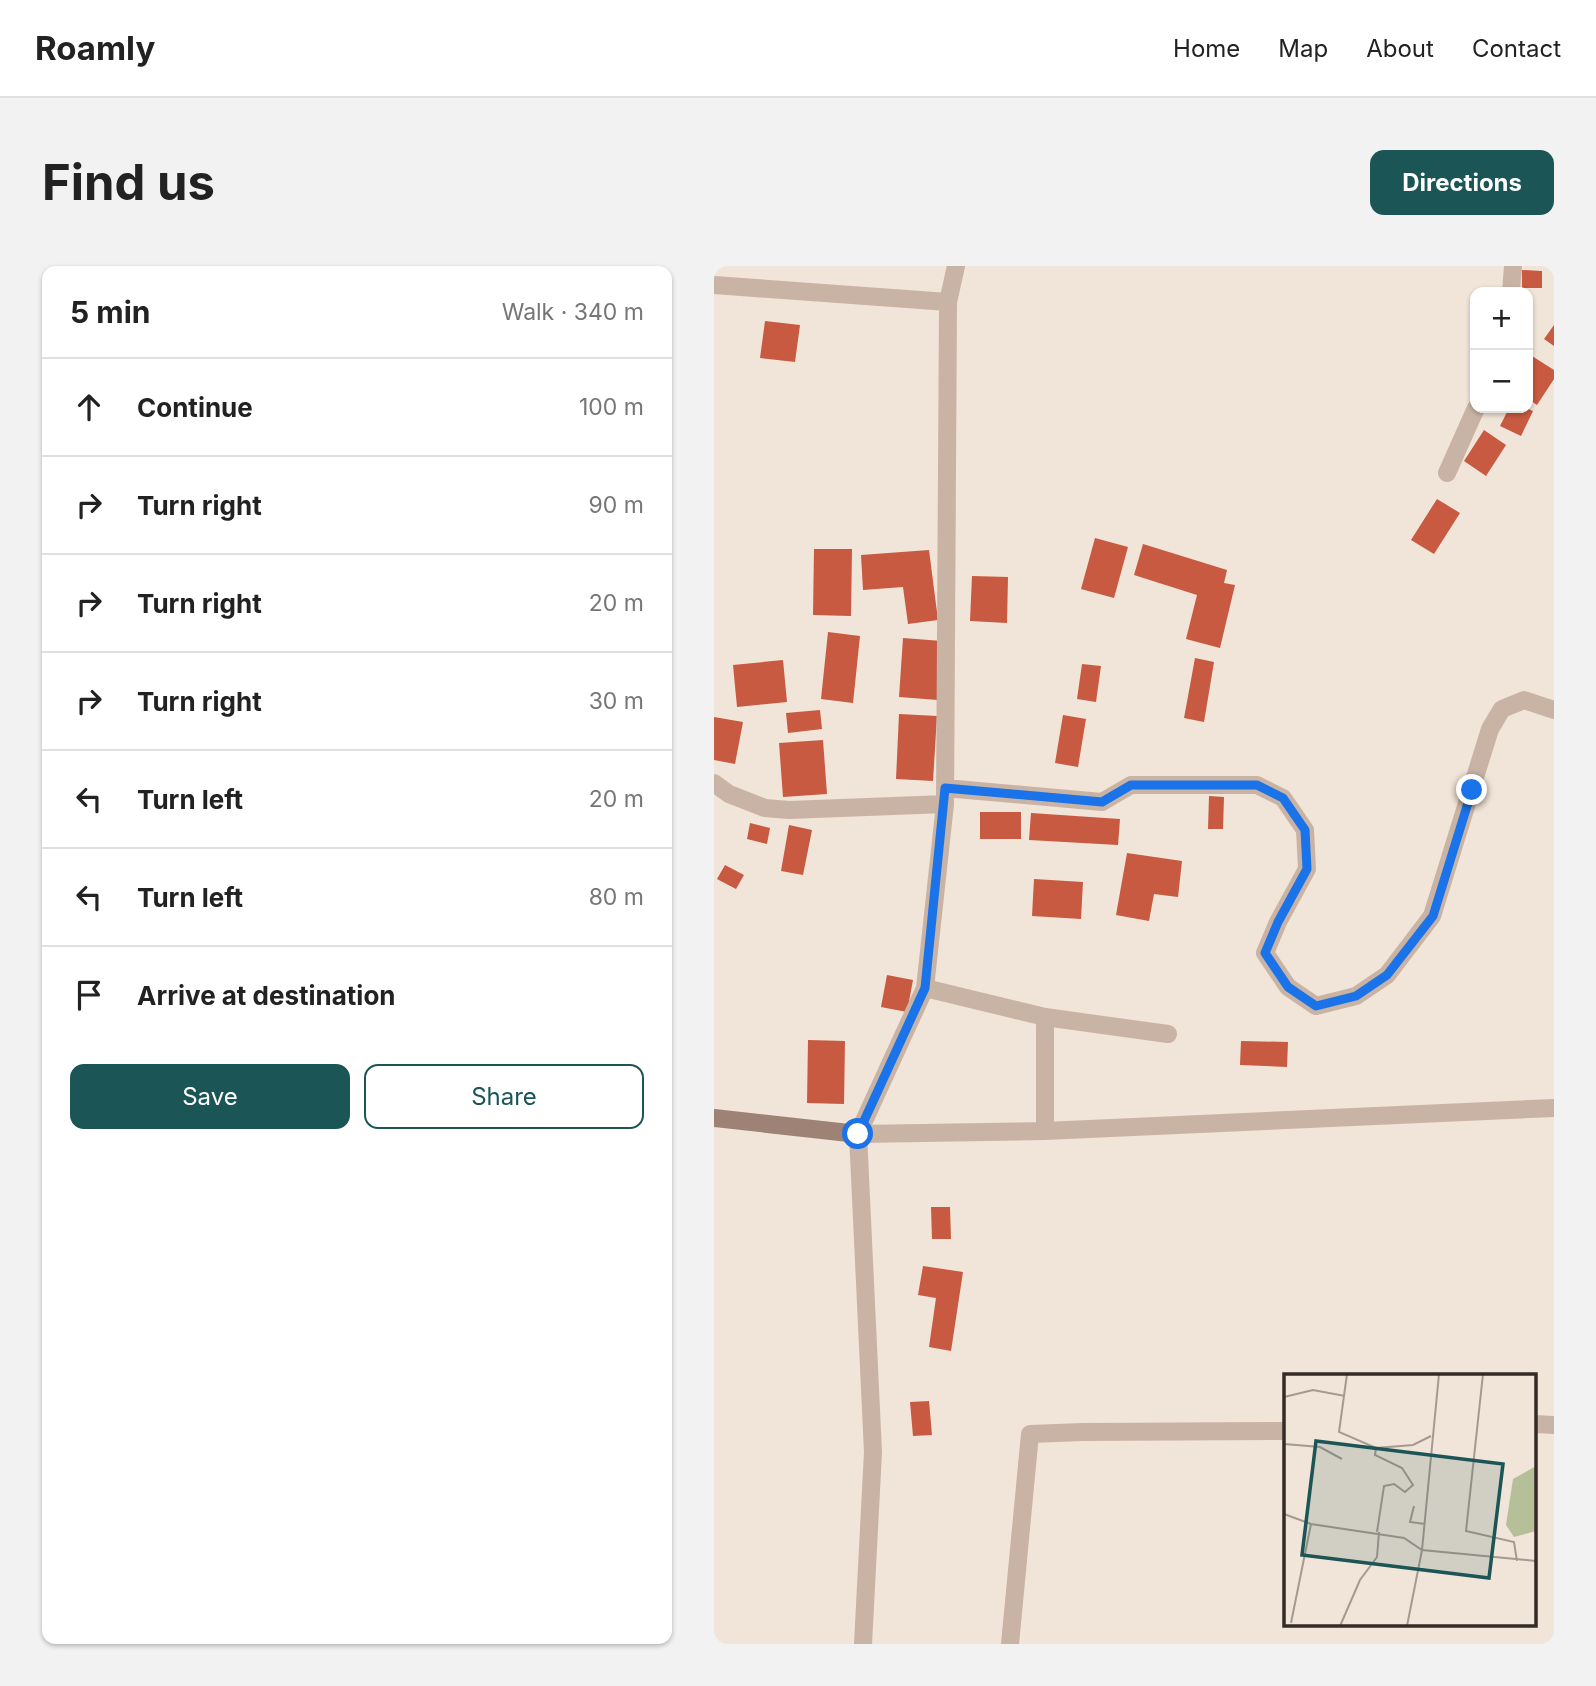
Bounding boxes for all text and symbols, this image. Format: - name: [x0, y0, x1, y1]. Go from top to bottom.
- text: Roamly: [35, 28, 155, 68]
- text: Home: [1173, 34, 1240, 63]
- text: Map: [1278, 34, 1328, 63]
- text: About: [1366, 34, 1434, 63]
- text: Contact: [1472, 34, 1561, 63]
- button: Directions: [1370, 150, 1554, 215]
- text: Find us: [42, 153, 215, 212]
- map controls: [1470, 287, 1533, 413]
- button: +: [1470, 287, 1533, 350]
- text: 5 min: [70, 294, 150, 330]
- text: Walk · 340 m: [502, 298, 644, 326]
- button: −: [1470, 350, 1533, 413]
- icon: ahead: [70, 388, 108, 426]
- text: Continue: [137, 392, 253, 423]
- text: 100 m: [579, 393, 644, 421]
- icon: right: [70, 486, 108, 524]
- text: Turn right: [137, 490, 262, 521]
- text: 90 m: [589, 491, 644, 519]
- icon: right: [70, 584, 108, 622]
- text: Turn right: [137, 588, 262, 619]
- text: 20 m: [589, 589, 644, 617]
- icon: right: [70, 682, 108, 720]
- text: Turn right: [137, 686, 262, 717]
- text: 30 m: [589, 687, 644, 715]
- route end: [1456, 774, 1487, 805]
- icon: left: [70, 780, 108, 818]
- text: Turn left: [137, 784, 243, 815]
- text: 20 m: [589, 785, 644, 813]
- icon: left: [70, 878, 108, 916]
- text: Turn left: [137, 882, 243, 913]
- text: 80 m: [589, 883, 644, 911]
- icon: arrive: [70, 976, 108, 1014]
- text: Arrive at destination: [137, 980, 396, 1011]
- button: Save: [70, 1064, 350, 1129]
- button: Share: [364, 1064, 644, 1129]
- route start: [842, 1118, 873, 1149]
- inset map: [1284, 1374, 1536, 1626]

